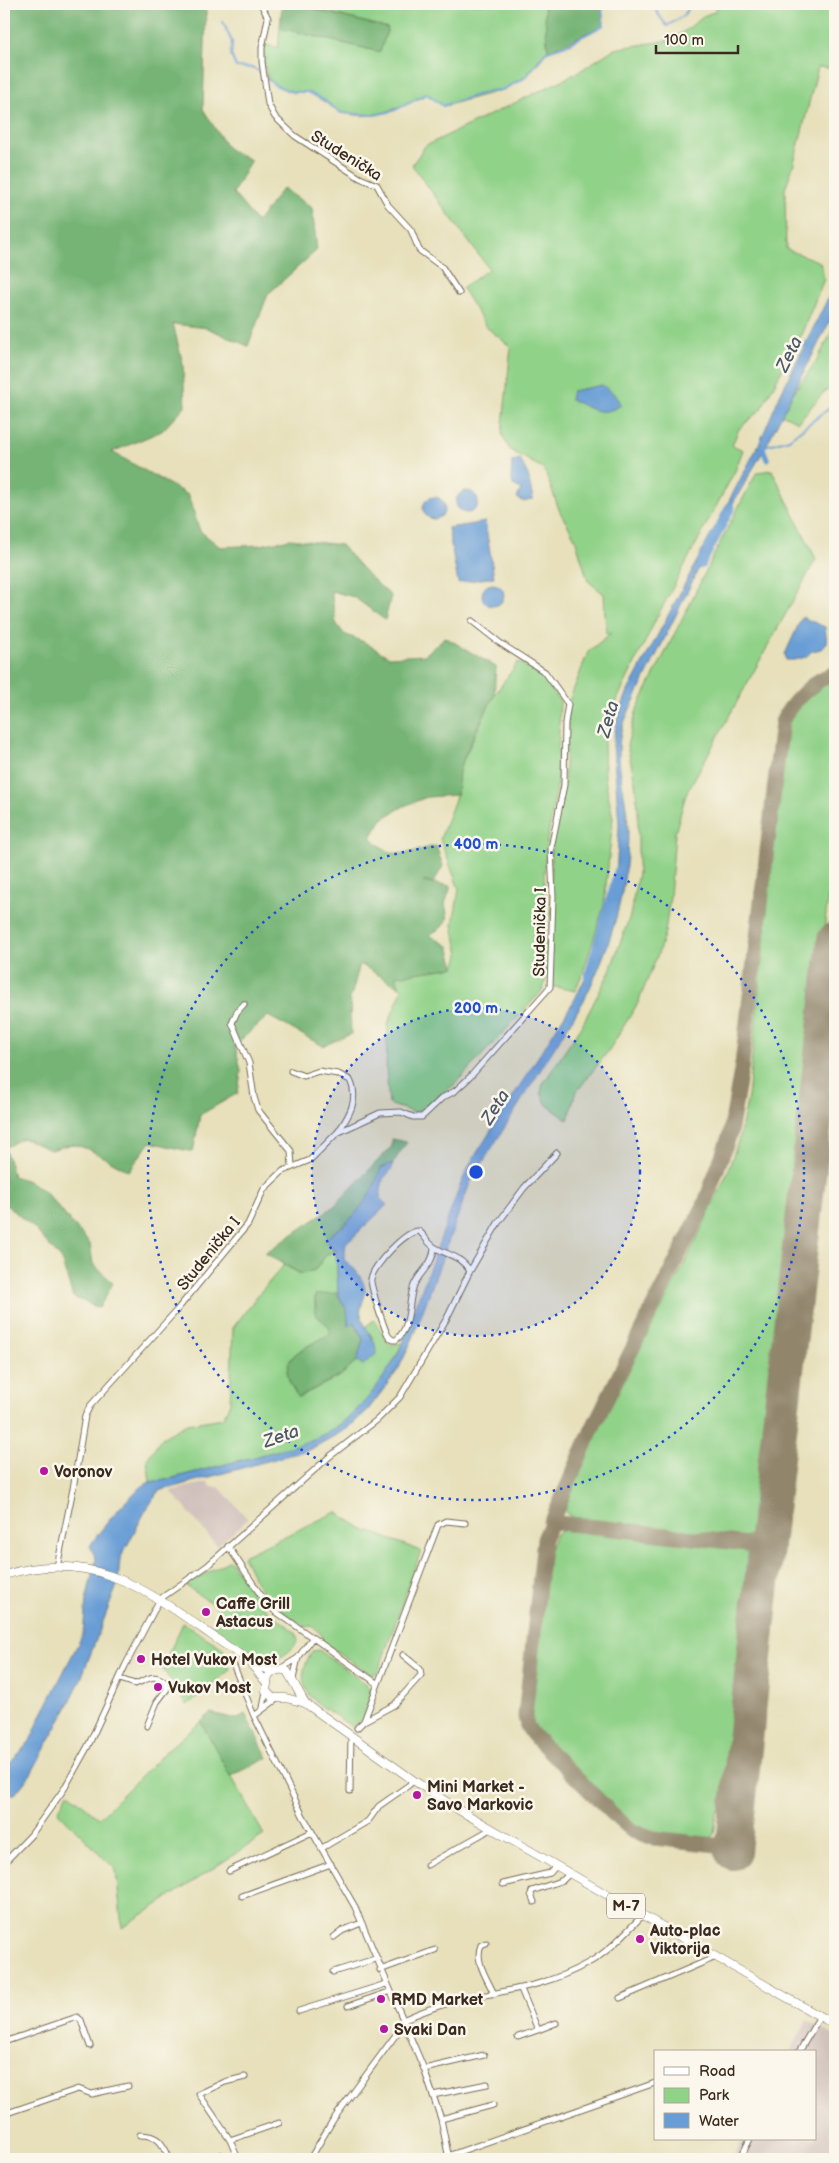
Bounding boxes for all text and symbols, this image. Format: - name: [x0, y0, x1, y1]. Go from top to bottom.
- scale bar: [656, 22, 739, 54]
- text: 100 m: [664, 31, 704, 50]
- street label: Studenička: [307, 127, 385, 186]
- water label: Zeta: [772, 333, 807, 376]
- water label: Zeta: [593, 699, 624, 741]
- text: 400 m: [454, 835, 498, 854]
- street label: Studenička I: [530, 887, 551, 977]
- text: 200 m: [454, 999, 498, 1018]
- water label: Zeta: [476, 1086, 514, 1129]
- centre of rings: [467, 1163, 485, 1181]
- street label: Studenička I: [174, 1213, 245, 1295]
- water label: Zeta: [259, 1421, 302, 1453]
- place label: Voronov: [54, 1463, 113, 1482]
- marker: Voronov: [38, 1465, 50, 1477]
- place label: Caffe Grill Astacus: [215, 1595, 290, 1632]
- marker: Caffe Grill Astacus: [200, 1606, 212, 1618]
- place label: Hotel Vukov Most: [151, 1651, 278, 1670]
- marker: Hotel Vukov Most: [135, 1653, 147, 1665]
- place label: Vukov Most: [168, 1679, 252, 1698]
- marker: Vukov Most: [152, 1681, 164, 1693]
- place label: Mini Market - Savo Markovic: [427, 1778, 533, 1815]
- marker: Mini Market - Savo Markovic: [411, 1789, 423, 1801]
- road number: M-7: [607, 1894, 645, 1918]
- place label: Auto-plac Viktorija: [649, 1922, 721, 1959]
- marker: Auto-plac Viktorija: [634, 1933, 646, 1945]
- place label: RMD Market: [391, 1991, 484, 2010]
- marker: RMD Market: [375, 1993, 387, 2005]
- place label: Svaki Dan: [394, 2021, 466, 2040]
- marker: Svaki Dan: [378, 2023, 390, 2035]
- legend: [654, 2050, 816, 2140]
- text: Road: [699, 2062, 735, 2081]
- text: Park: [699, 2086, 730, 2105]
- text: Water: [699, 2112, 739, 2131]

